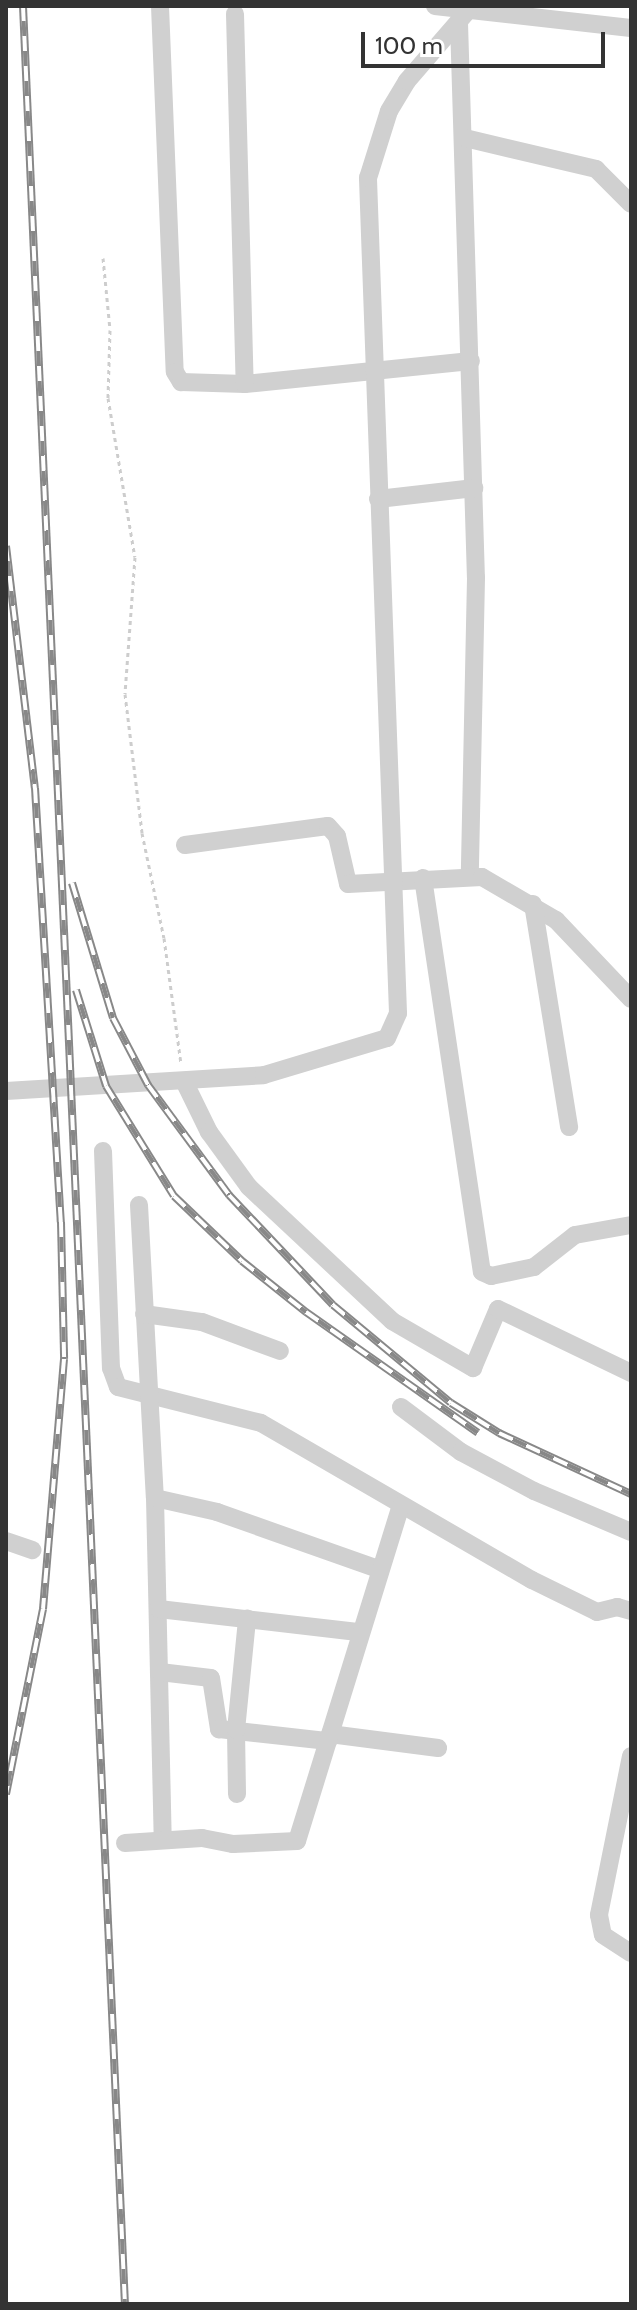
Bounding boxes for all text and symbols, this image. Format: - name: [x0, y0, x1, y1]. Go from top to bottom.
- scale bar: [365, 16, 609, 66]
- text: 100 m: [375, 31, 443, 60]

